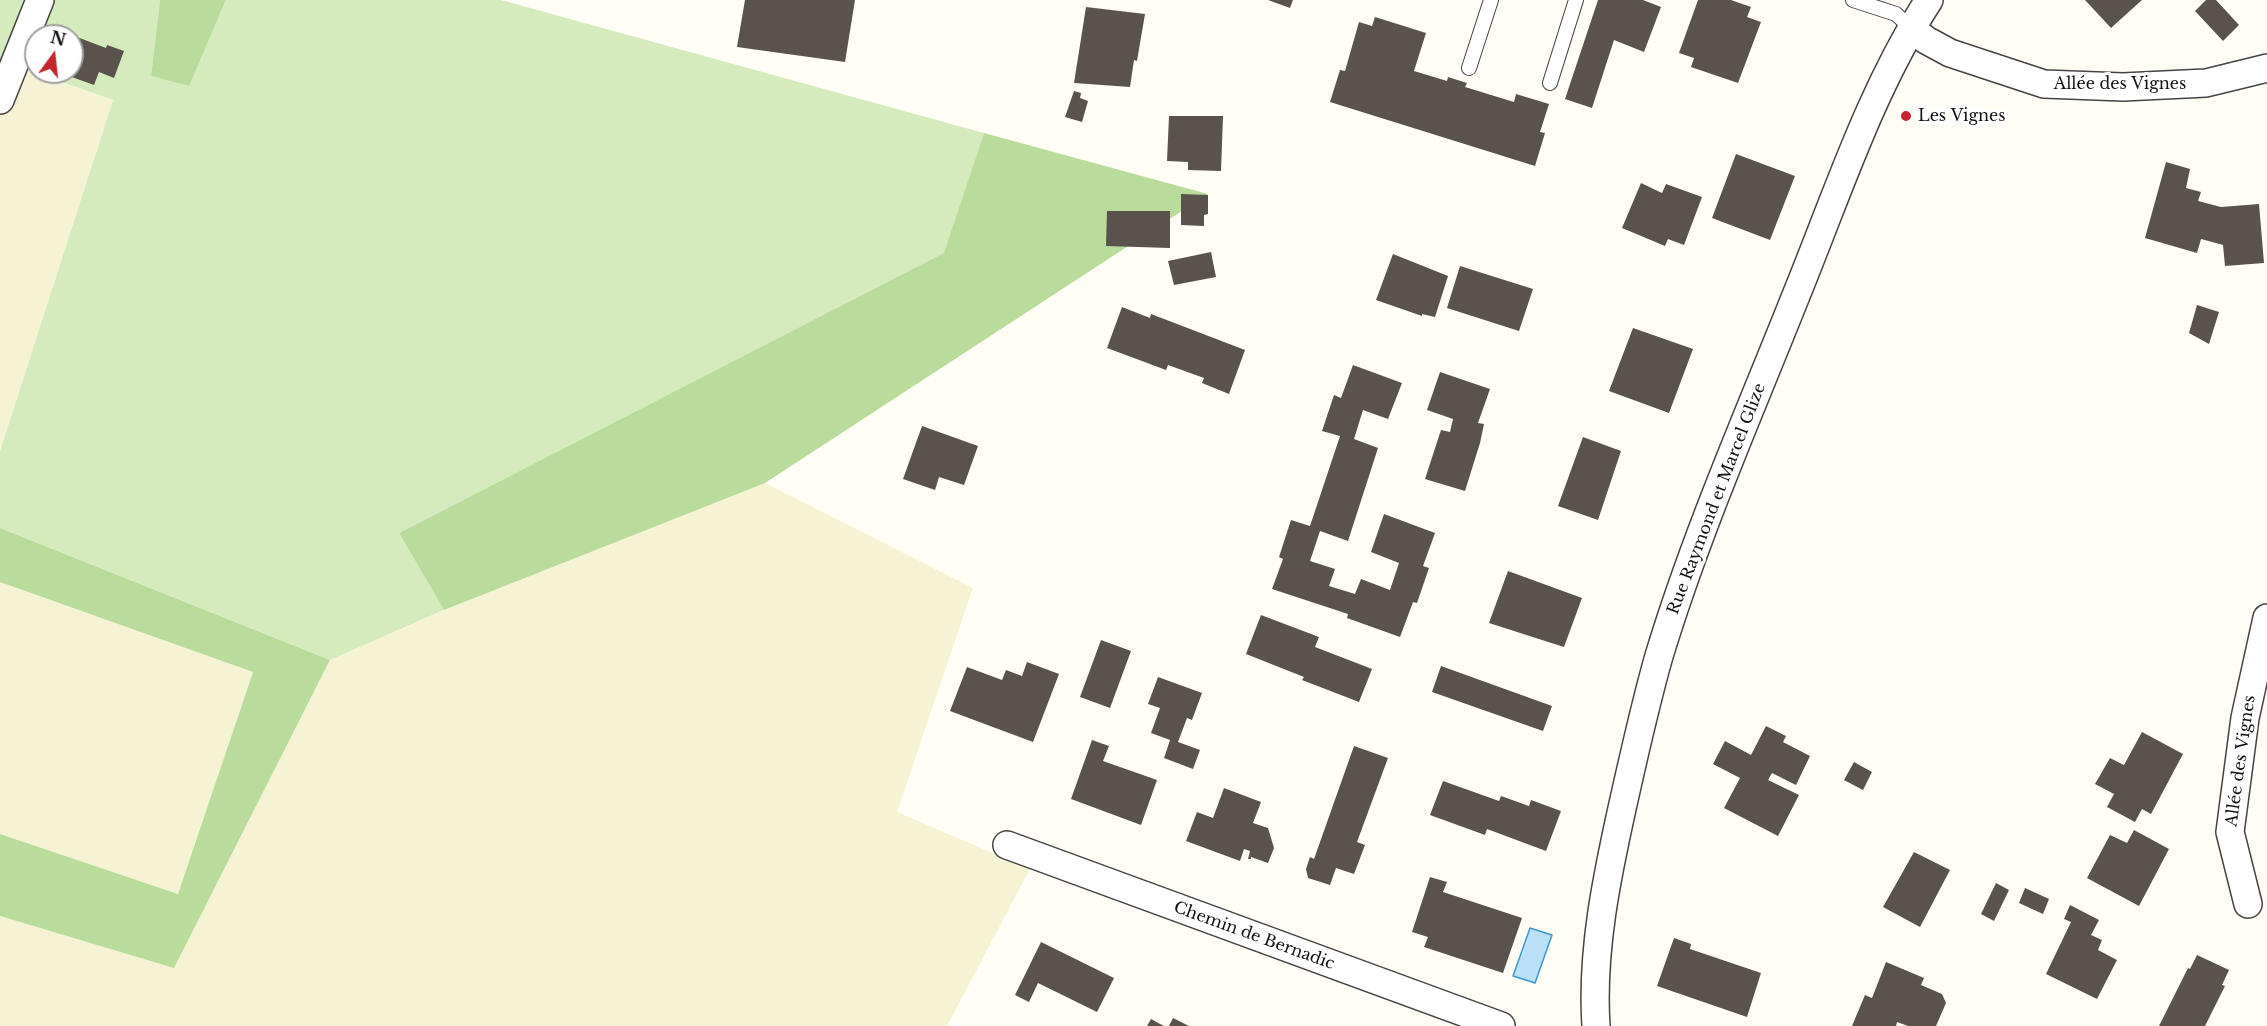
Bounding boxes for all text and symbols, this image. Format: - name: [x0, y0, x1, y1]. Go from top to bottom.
- north arrow: [24, 24, 84, 84]
- text: N: [48, 27, 68, 50]
- street label: Allée des Vignes: [2054, 74, 2186, 94]
- place label: Les Vignes: [1918, 106, 2006, 126]
- marker: Les Vignes: [1899, 109, 1913, 123]
- street label: Rue Raymond et Marcel Glize: [1664, 381, 1770, 617]
- street label: Allée des Vignes: [2222, 694, 2260, 828]
- street label: Chemin de Bernadic: [1171, 898, 1337, 974]

